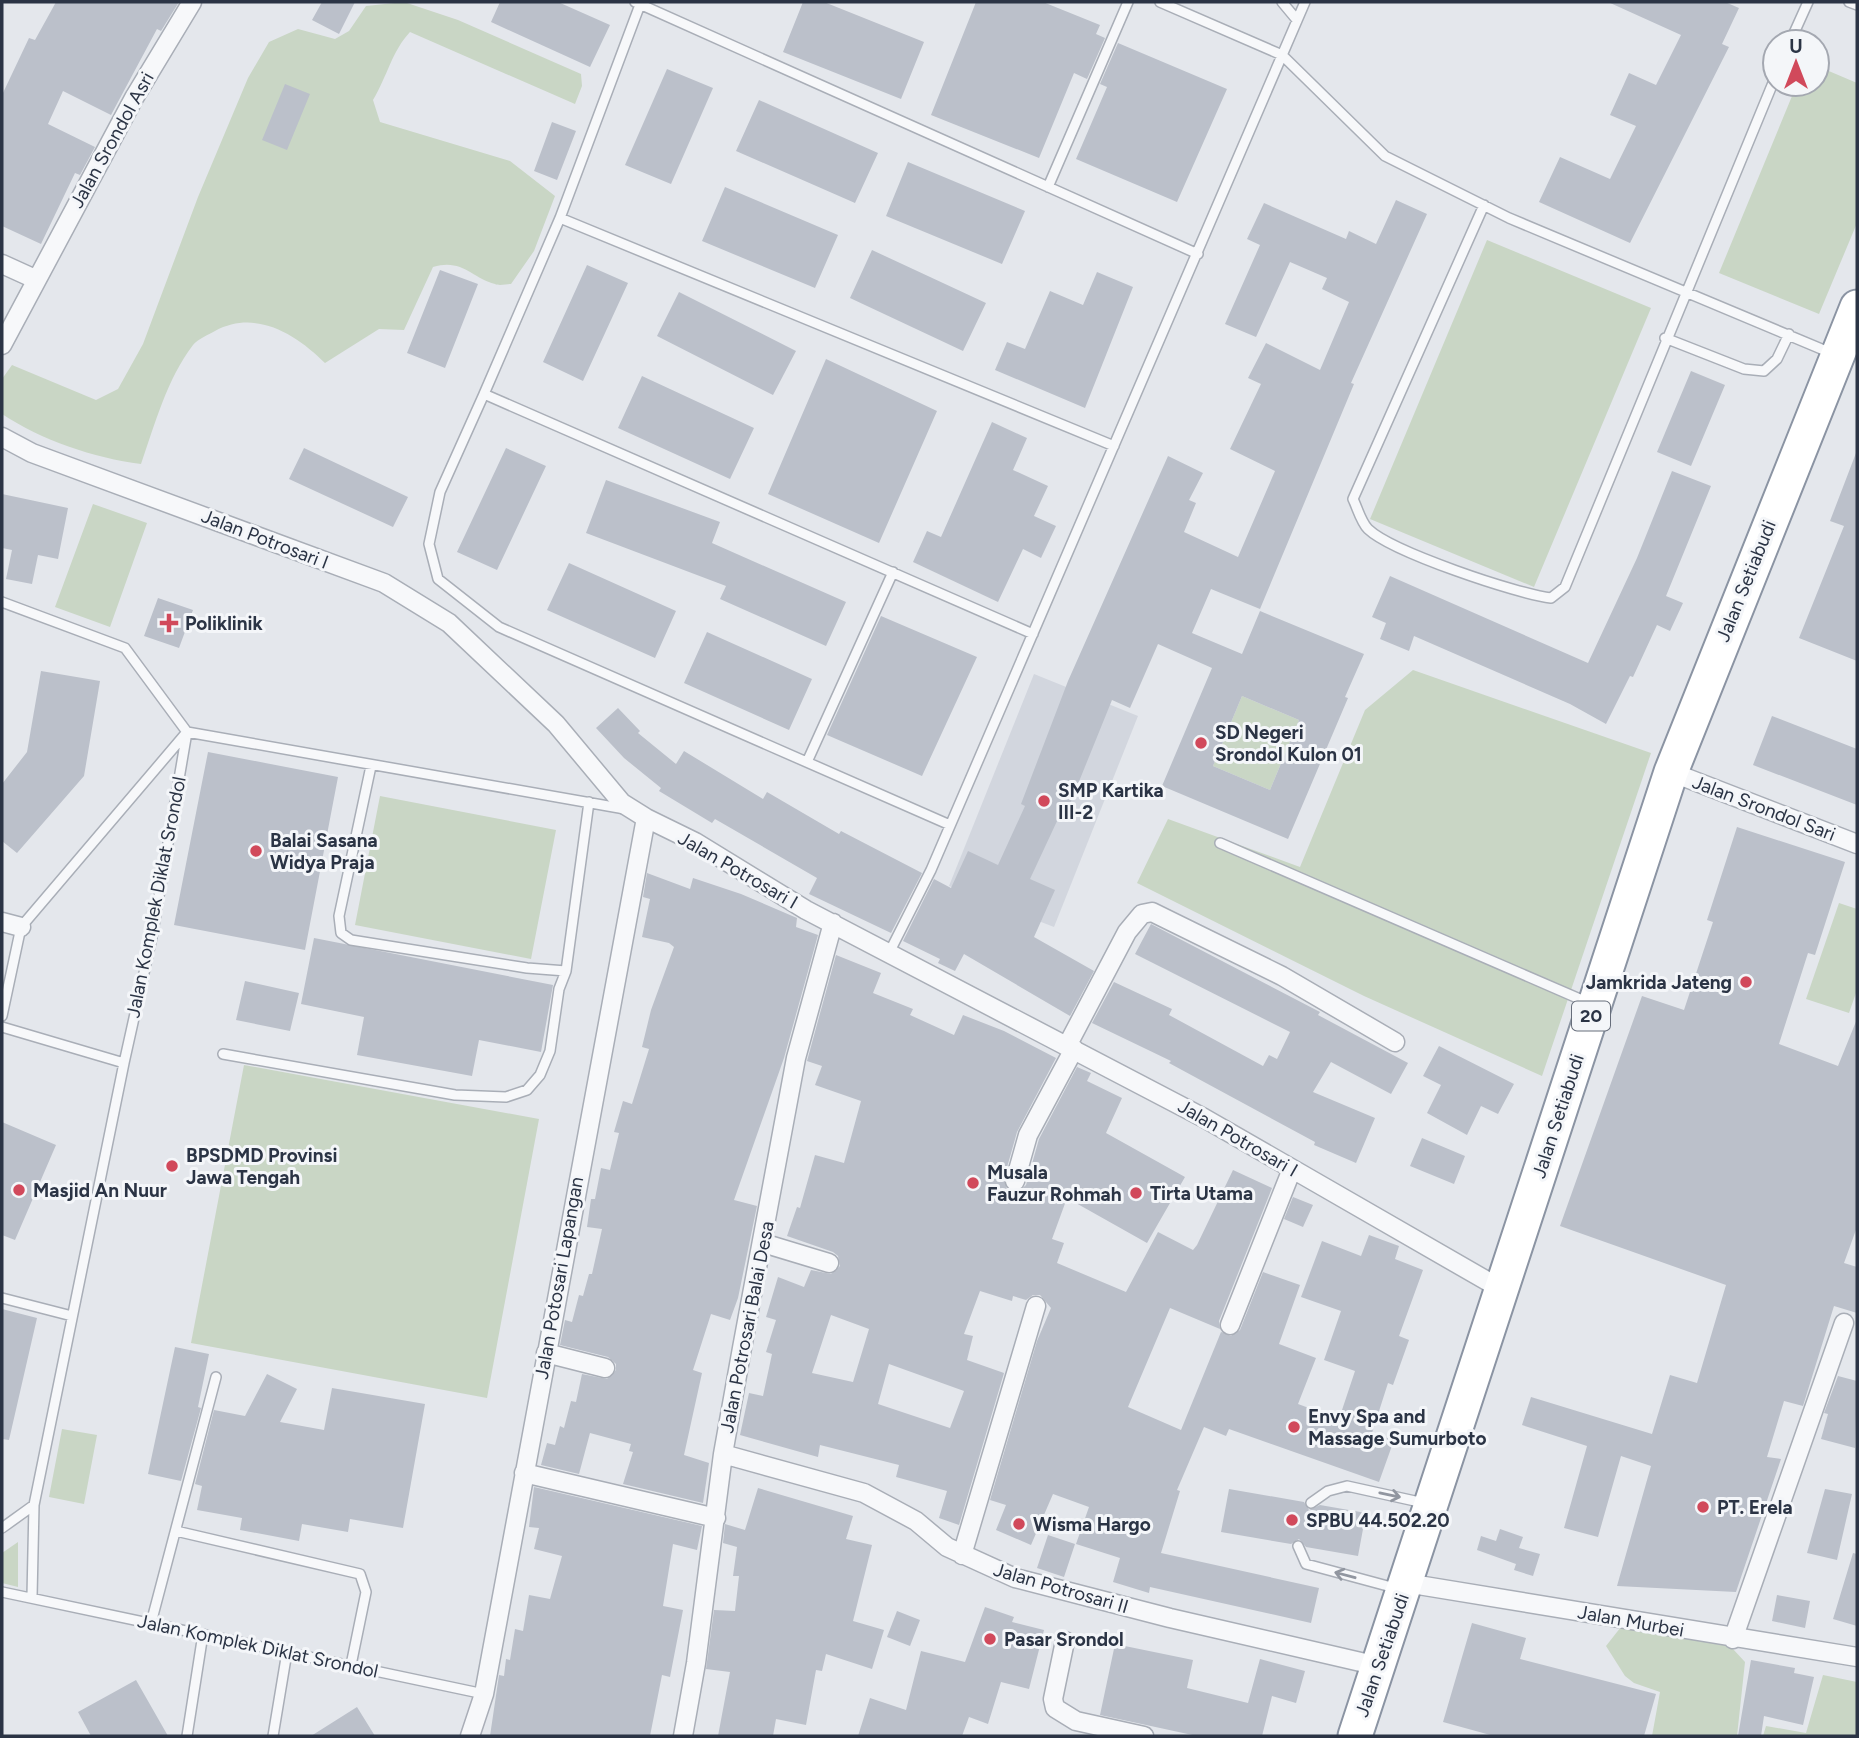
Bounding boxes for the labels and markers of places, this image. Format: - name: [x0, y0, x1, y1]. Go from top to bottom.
- place label: Poliklinik: [185, 612, 264, 635]
- marker: Poliklinik: [159, 613, 179, 633]
- place label: SD Negeri Srondol Kulon 01: [1215, 721, 1362, 766]
- marker: SD Negeri Srondol Kulon 01: [1193, 735, 1209, 751]
- place label: SMP Kartika III-2: [1058, 779, 1164, 824]
- marker: SMP Kartika III-2: [1036, 793, 1052, 809]
- place label: Balai Sasana Widya Praja: [270, 829, 378, 874]
- marker: Balai Sasana Widya Praja: [248, 843, 264, 859]
- place label: Jamkrida Jateng: [1586, 971, 1732, 994]
- marker: Jamkrida Jateng: [1738, 974, 1754, 990]
- place label: BPSDMD Provinsi Jawa Tengah: [186, 1144, 337, 1189]
- marker: BPSDMD Provinsi Jawa Tengah: [164, 1158, 180, 1174]
- place label: Musala Fauzur Rohmah: [987, 1161, 1122, 1206]
- marker: Musala Fauzur Rohmah: [965, 1175, 981, 1191]
- place label: Masjid An Nuur: [33, 1179, 167, 1202]
- marker: Masjid An Nuur: [11, 1182, 27, 1198]
- place label: Tirta Utama: [1150, 1182, 1253, 1205]
- marker: Tirta Utama: [1128, 1185, 1144, 1201]
- place label: Envy Spa and Massage Sumurboto: [1308, 1405, 1486, 1450]
- marker: Envy Spa and Massage Sumurboto: [1286, 1419, 1302, 1435]
- place label: PT. Erela: [1717, 1496, 1793, 1519]
- marker: PT. Erela: [1695, 1499, 1711, 1515]
- place label: SPBU 44.502.20: [1306, 1509, 1450, 1532]
- marker: SPBU 44.502.20: [1284, 1512, 1300, 1528]
- place label: Wisma Hargo: [1033, 1513, 1151, 1536]
- marker: Wisma Hargo: [1011, 1516, 1027, 1532]
- place label: Pasar Srondol: [1004, 1628, 1124, 1651]
- marker: Pasar Srondol: [982, 1631, 998, 1647]

